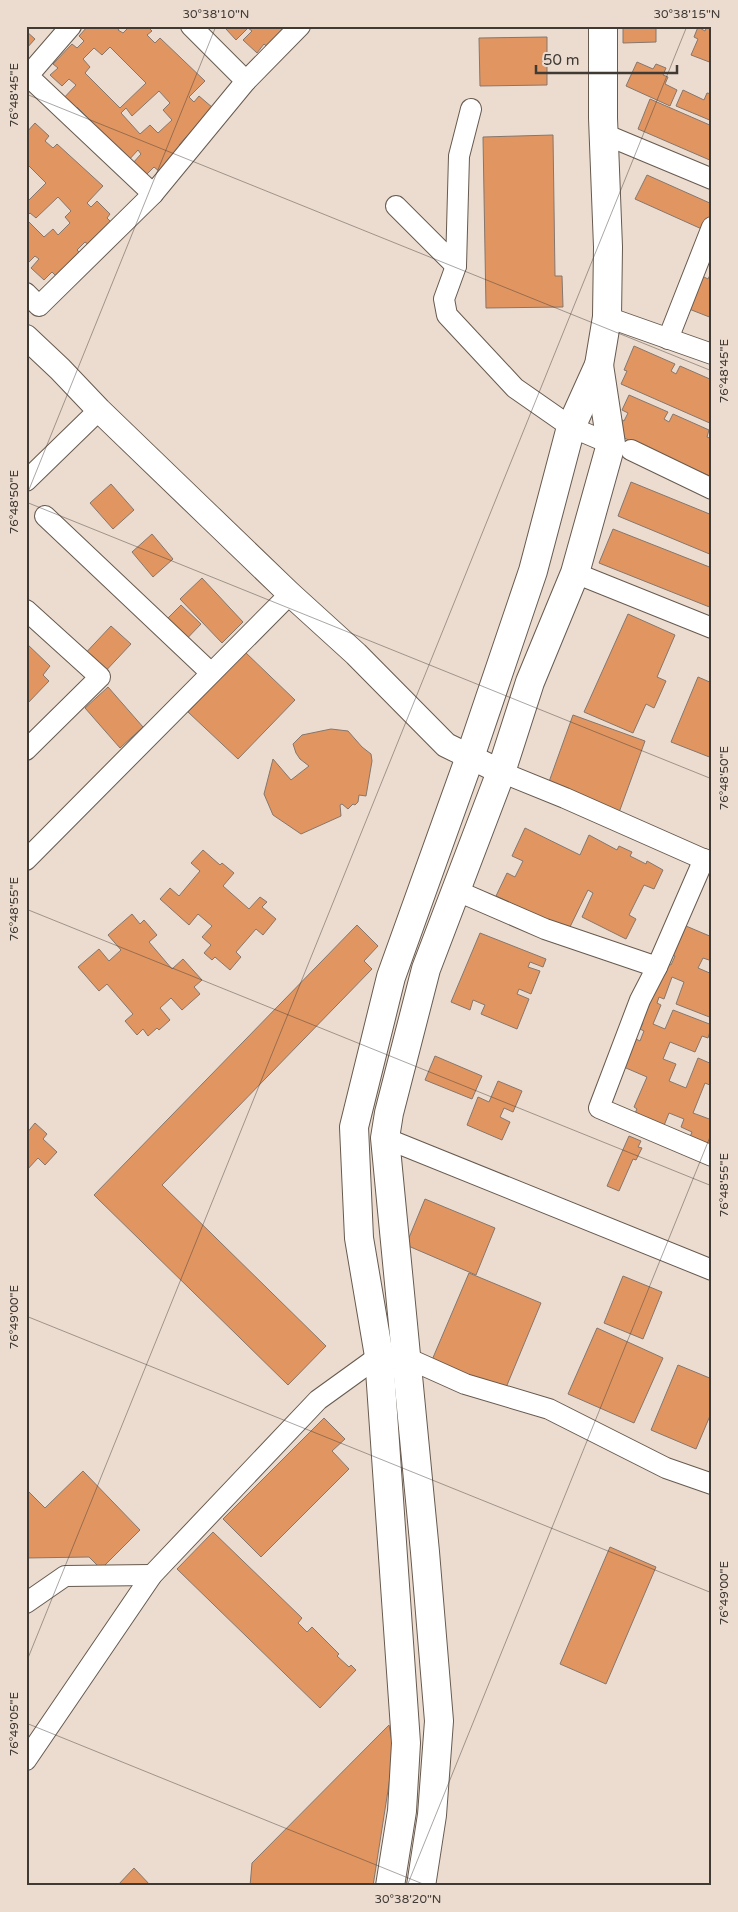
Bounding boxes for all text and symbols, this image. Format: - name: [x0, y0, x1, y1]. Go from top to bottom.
- text: 30°38'10"N: [183, 7, 250, 21]
- text: 30°38'15"N: [654, 7, 721, 21]
- scale bar: [536, 42, 677, 74]
- text: 50 m: [543, 51, 580, 69]
- text: 76°48'45"E: [7, 62, 21, 127]
- text: 76°48'45"E: [717, 338, 731, 403]
- text: 76°48'50"E: [7, 469, 21, 534]
- text: 76°48'50"E: [717, 745, 731, 810]
- text: 76°48'55"E: [7, 876, 21, 941]
- text: 76°48'55"E: [717, 1152, 731, 1217]
- text: 76°49'00"E: [7, 1284, 21, 1349]
- text: 76°49'00"E: [717, 1560, 731, 1625]
- text: 76°49'05"E: [7, 1691, 21, 1756]
- text: 30°38'20"N: [375, 1892, 442, 1906]

